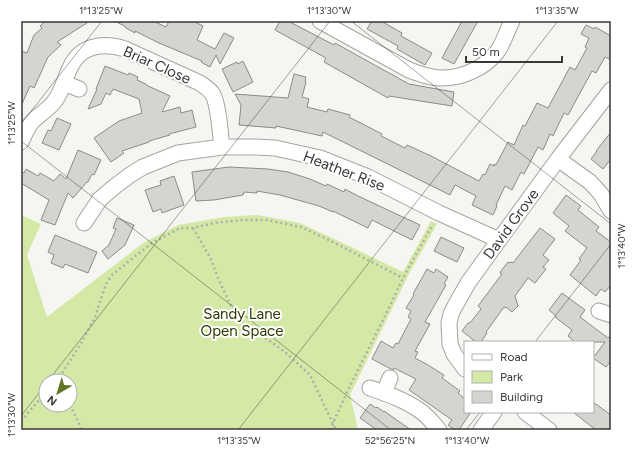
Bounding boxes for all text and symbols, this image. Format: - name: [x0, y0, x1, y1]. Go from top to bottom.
- text: 1°13'25"W: [79, 4, 123, 17]
- text: 1°13'30"W: [307, 4, 351, 17]
- text: 1°13'35"W: [535, 4, 579, 17]
- scale bar: [466, 38, 562, 64]
- street label: Briar Close: [120, 42, 194, 88]
- text: 50 m: [472, 45, 500, 59]
- text: 1°13'25"W: [5, 101, 18, 145]
- street label: Heather Rise: [301, 147, 387, 195]
- street label: David Grove: [479, 185, 543, 263]
- text: 1°13'40"W: [615, 223, 628, 268]
- park label: Sandy Lane Open Space: [201, 305, 283, 340]
- legend: [464, 341, 594, 413]
- text: Road: [500, 350, 528, 364]
- text: Park: [500, 370, 523, 384]
- north arrow: [38, 373, 78, 413]
- text: Building: [500, 390, 543, 404]
- text: 1°13'30"W: [5, 393, 18, 437]
- text: N: [45, 393, 60, 408]
- text: 1°13'35"W: [217, 434, 261, 447]
- text: 52°56'25"N: [365, 434, 415, 447]
- text: 1°13'40"W: [445, 434, 490, 447]

